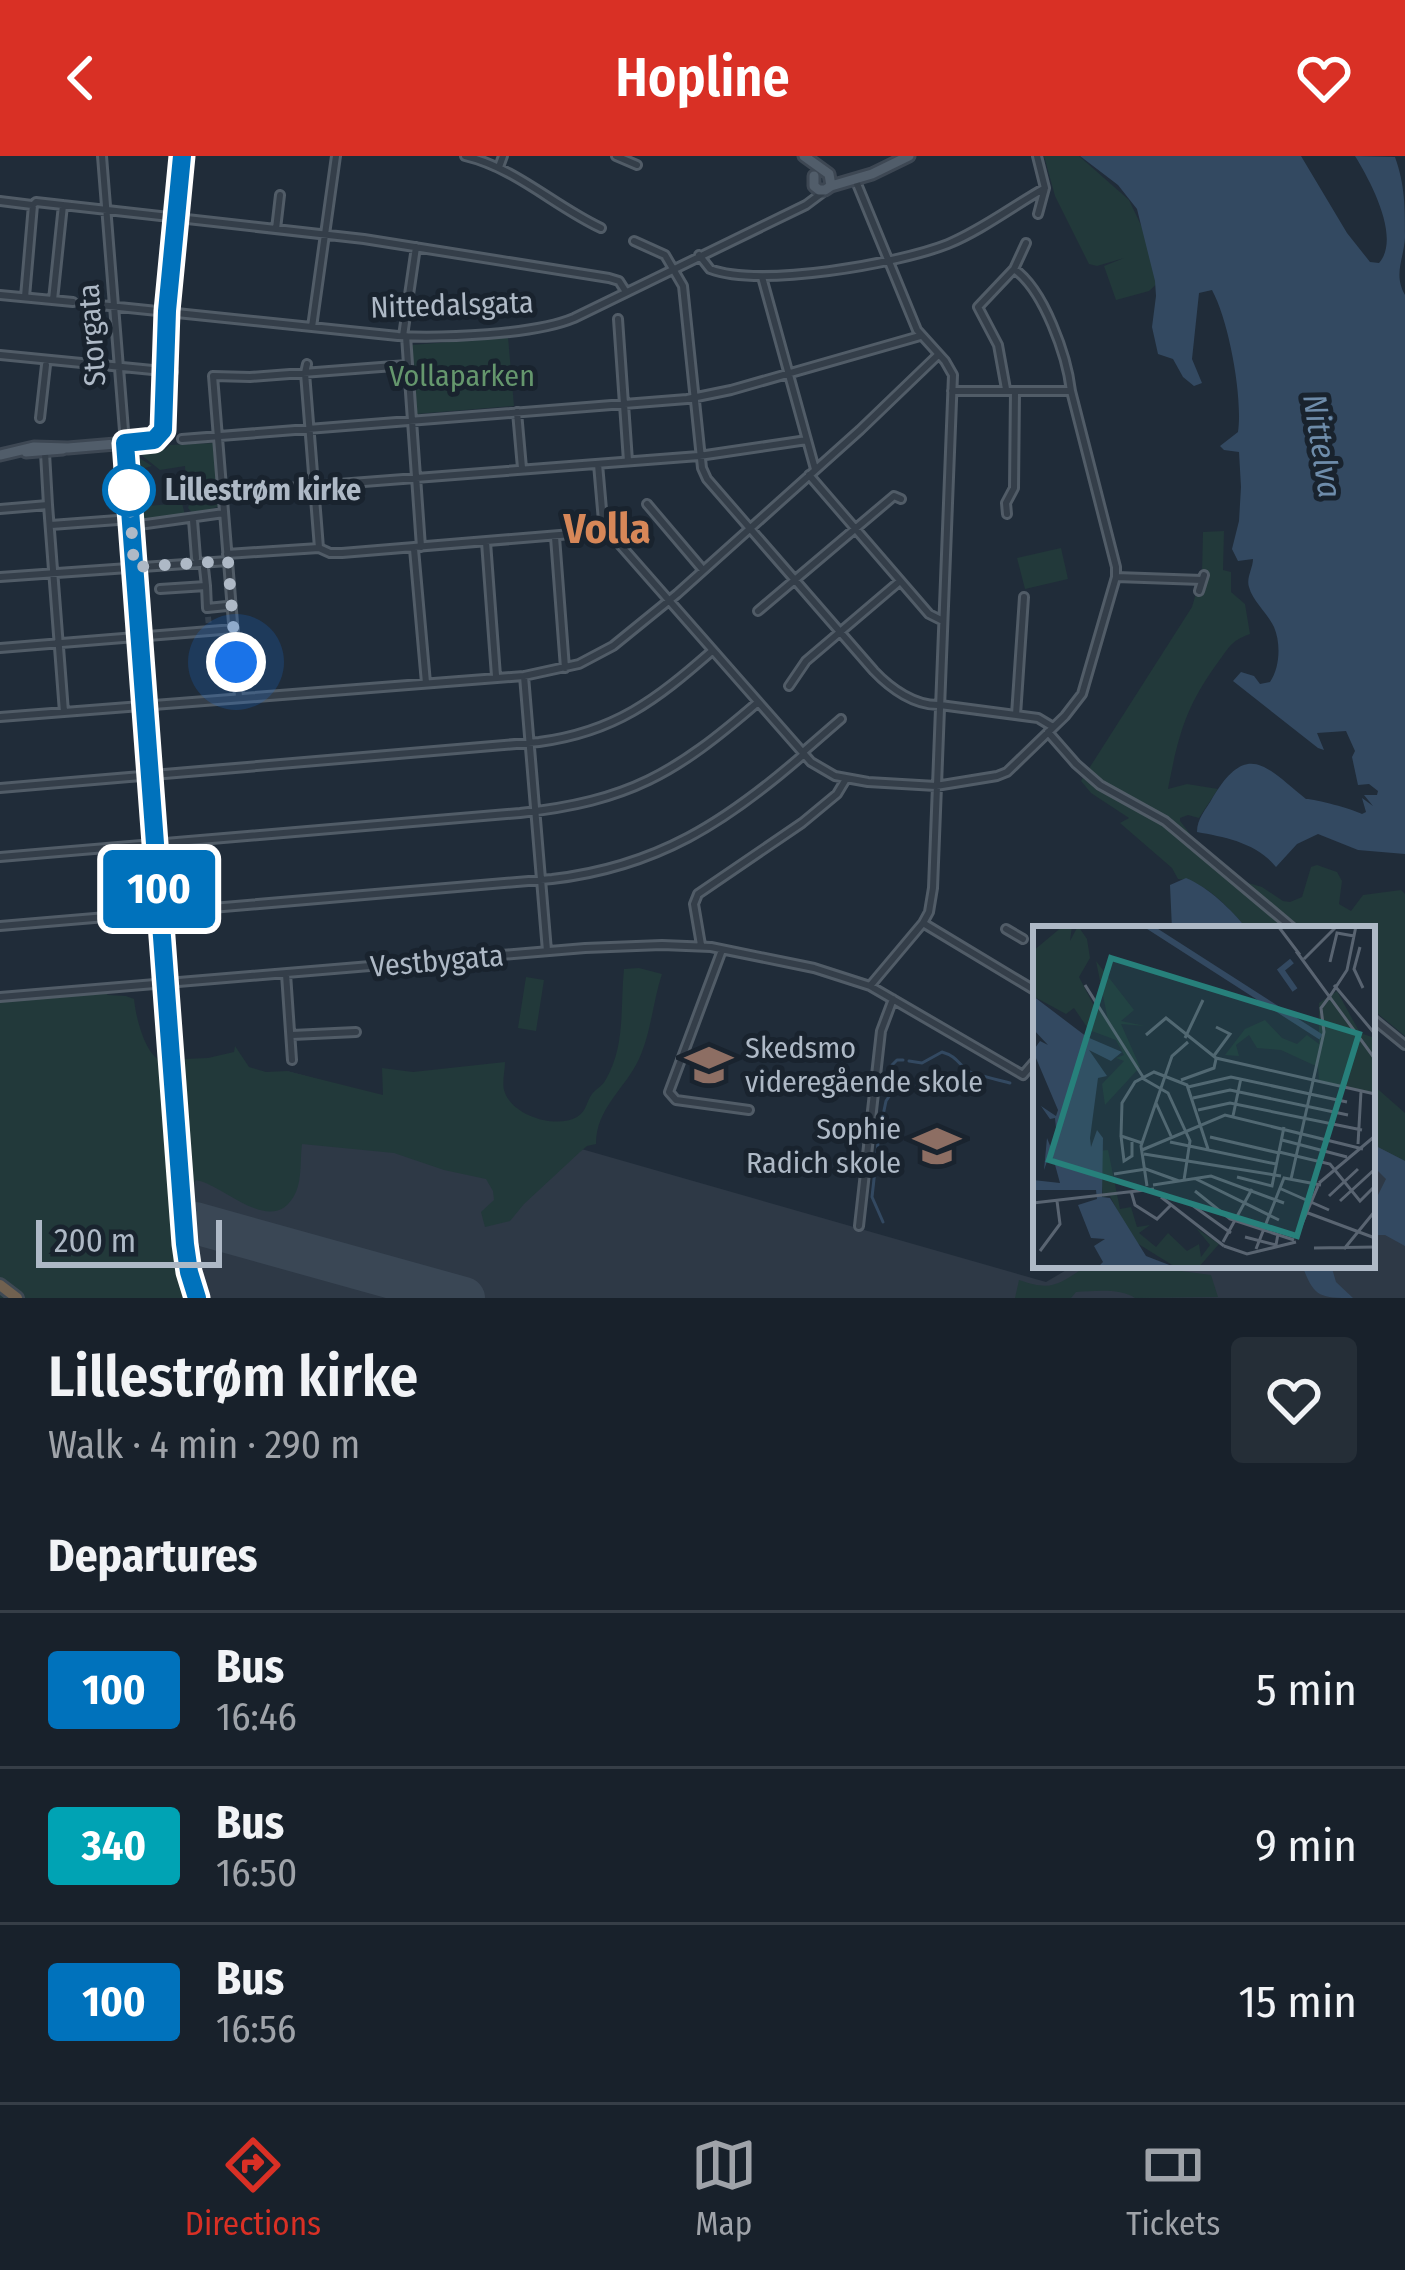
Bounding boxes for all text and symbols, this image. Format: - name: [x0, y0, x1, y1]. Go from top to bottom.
- icon: back: [48, 45, 114, 111]
- icon: heart: [1291, 45, 1357, 111]
- text: Hopline: [615, 46, 790, 110]
- street label: Storgata: [70, 283, 114, 387]
- street label: Nittedalsgata: [370, 284, 534, 326]
- park label: Vollaparken: [389, 358, 535, 394]
- water label: Nittelva: [1294, 391, 1350, 501]
- marker: Lillestrøm kirke: [104, 465, 154, 515]
- place label: Lillestrøm kirke: [165, 472, 361, 508]
- district label: Volla: [562, 504, 651, 554]
- your location: [206, 632, 266, 692]
- line badge: 100: [90, 850, 228, 928]
- text: 100: [127, 864, 191, 914]
- inset map: [1033, 926, 1375, 1268]
- street label: Vestbygata: [369, 937, 505, 985]
- place label: Skedsmo videregående skole: [745, 1030, 983, 1100]
- school or university icon: Skedsmo videregående skole: [684, 1040, 734, 1090]
- place label: Sophie Radich skole: [746, 1111, 901, 1181]
- school or university icon: Sophie Radich skole: [912, 1121, 962, 1171]
- scale bar: [36, 1214, 222, 1267]
- text: 200 m: [54, 1221, 136, 1261]
- button: heart: [1231, 1337, 1357, 1463]
- text: Lillestrøm kirke: [48, 1343, 418, 1411]
- text: Walk · 4 min · 290 m: [48, 1422, 360, 1468]
- text: Departures: [48, 1529, 257, 1583]
- text: Bus: [216, 1640, 284, 1694]
- text: 5 min: [1256, 1663, 1357, 1717]
- text: 100: [82, 1665, 146, 1715]
- text: 16:46: [216, 1694, 297, 1740]
- text: Bus: [216, 1796, 284, 1850]
- text: 9 min: [1255, 1819, 1357, 1873]
- text: 340: [82, 1821, 146, 1871]
- text: 16:50: [216, 1850, 297, 1896]
- text: Bus: [216, 1952, 284, 2006]
- text: 15 min: [1239, 1975, 1357, 2029]
- text: 100: [82, 1977, 146, 2027]
- text: 16:56: [216, 2006, 296, 2052]
- tab: Directions: [185, 2132, 321, 2244]
- tab: Map: [691, 2132, 757, 2244]
- tab: Tickets: [1126, 2132, 1220, 2244]

